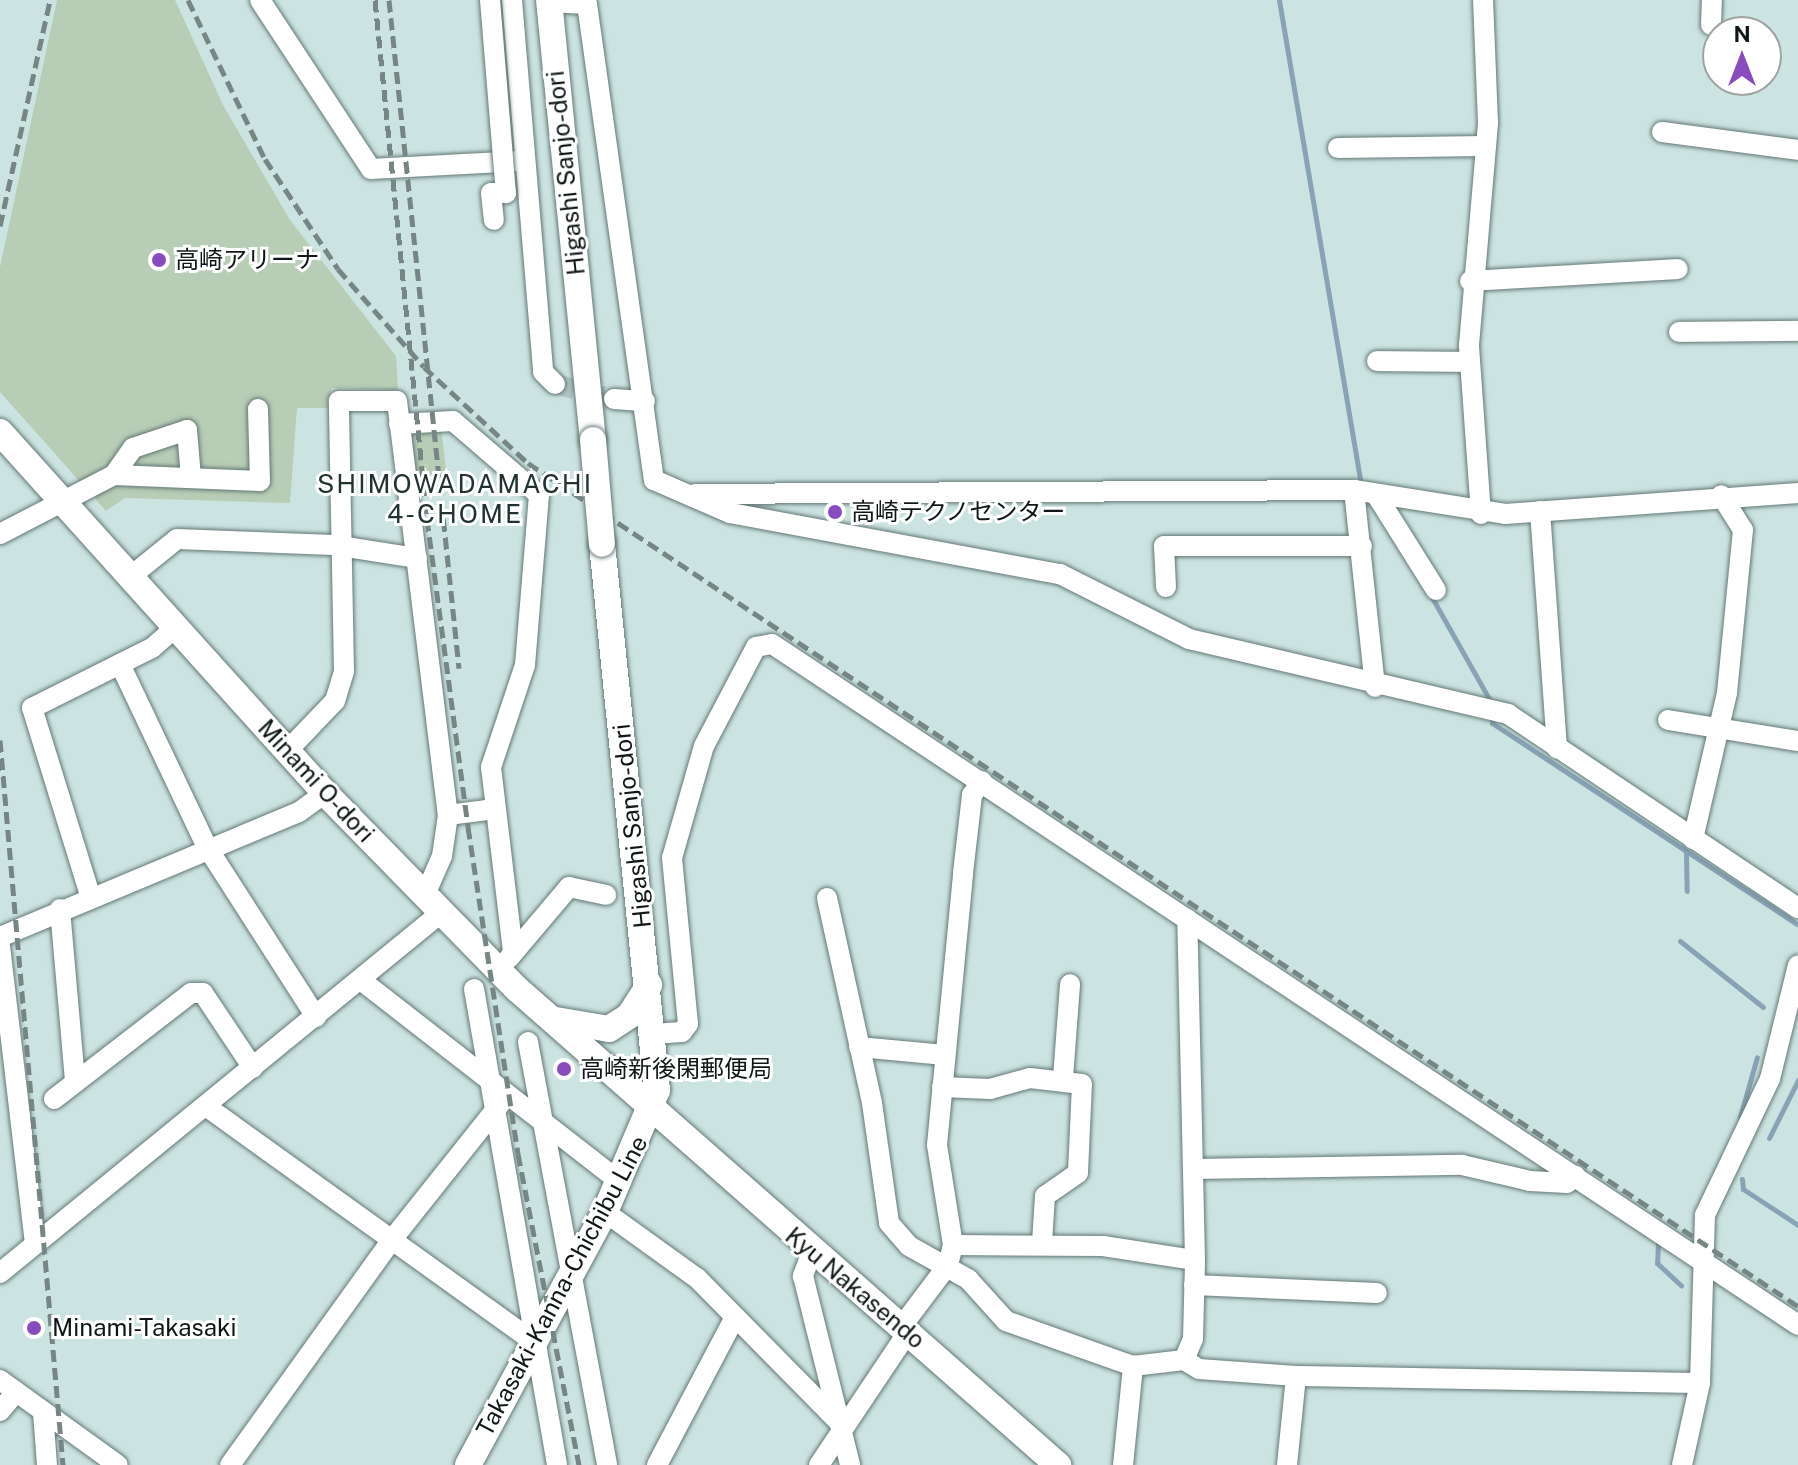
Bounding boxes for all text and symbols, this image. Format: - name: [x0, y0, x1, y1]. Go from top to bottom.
- north arrow: [1702, 16, 1782, 96]
- text: N: [1733, 21, 1751, 47]
- street label: Higashi Sanjo-dori: [541, 69, 591, 277]
- place label: 高崎アリーナ: [175, 246, 319, 274]
- marker: 高崎アリーナ: [150, 251, 168, 269]
- district label: SHIMOWADAMACHI 4-CHOME: [317, 468, 593, 530]
- place label: 高崎テクノセンター: [851, 498, 1067, 526]
- marker: 高崎テクノセンター: [826, 503, 844, 521]
- street label: Minami O-dori: [252, 714, 380, 848]
- street label: Higashi Sanjo-dori: [607, 722, 657, 930]
- place label: 高崎新後閑郵便局: [580, 1055, 772, 1083]
- marker: 高崎新後閑郵便局: [555, 1060, 573, 1078]
- street label: Takasaki-Kanna-Chichibu Line: [470, 1131, 654, 1441]
- street label: Kyu Nakasendo: [779, 1221, 931, 1355]
- place label: Minami-Takasaki: [52, 1314, 236, 1342]
- marker: Minami-Takasaki: [23, 1317, 45, 1339]

